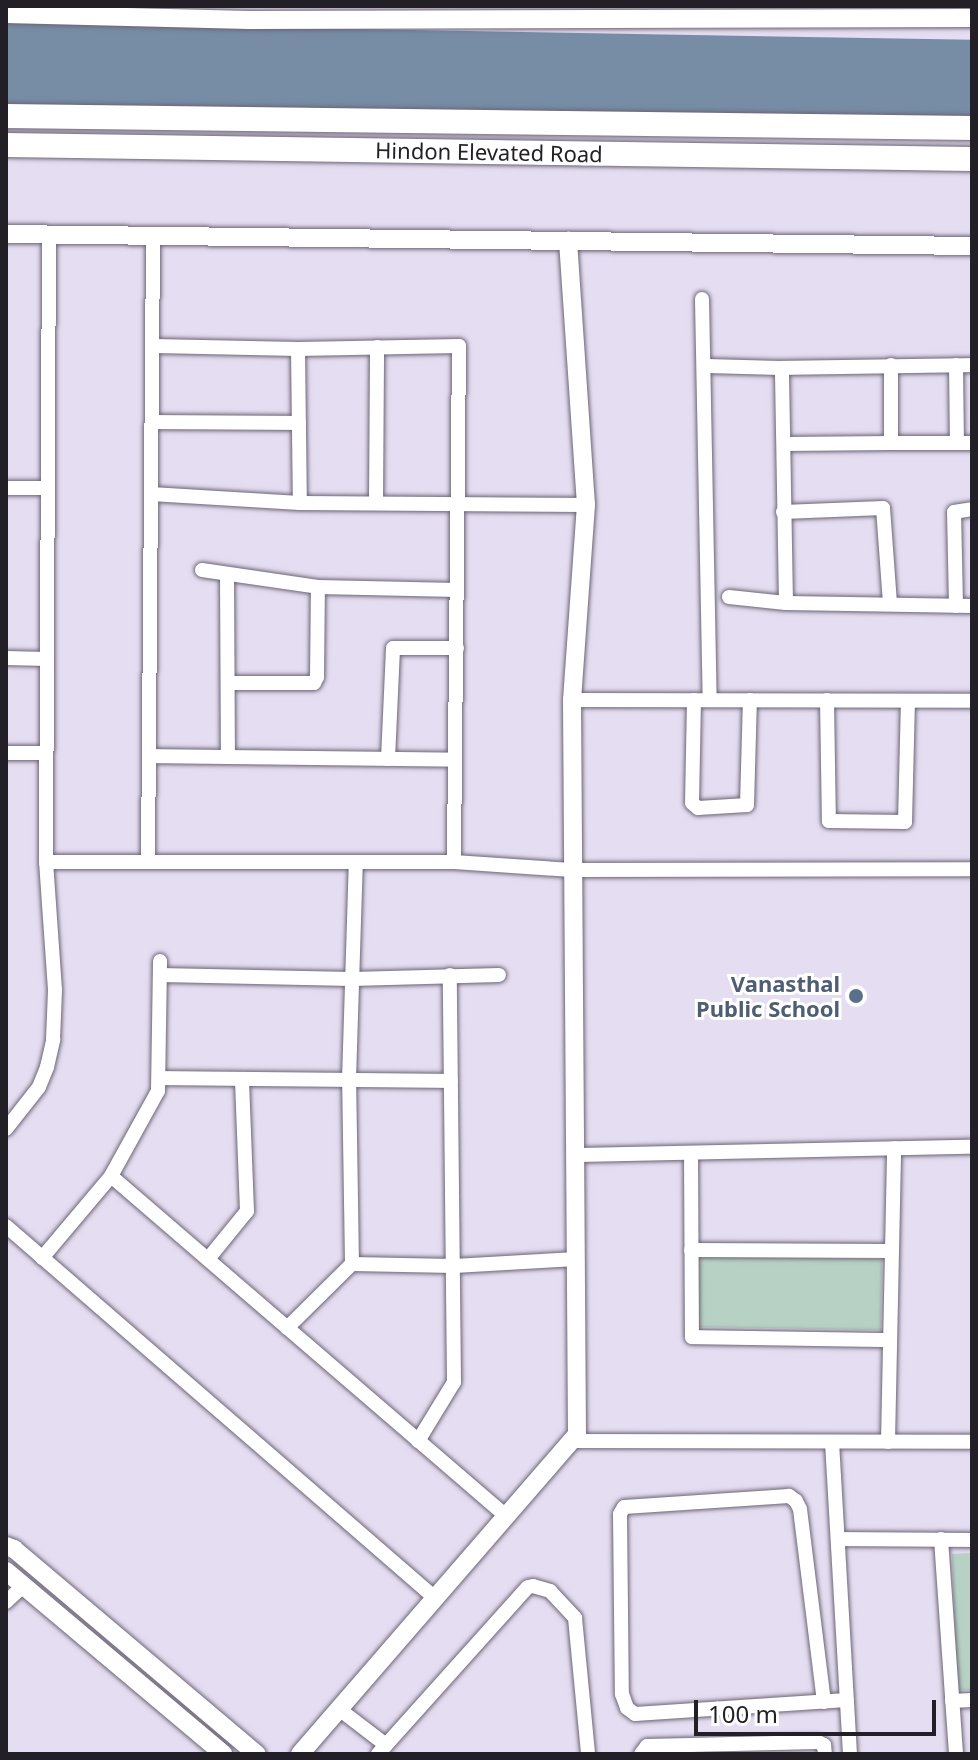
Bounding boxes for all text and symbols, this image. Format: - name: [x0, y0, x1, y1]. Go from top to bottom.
- street label: Hindon Elevated Road: [375, 137, 603, 167]
- place label: Vanasthal Public School: [696, 970, 840, 1022]
- marker: Vanasthal Public School: [847, 987, 865, 1005]
- scale bar: [698, 1684, 940, 1734]
- text: 100 m: [708, 1697, 778, 1730]

